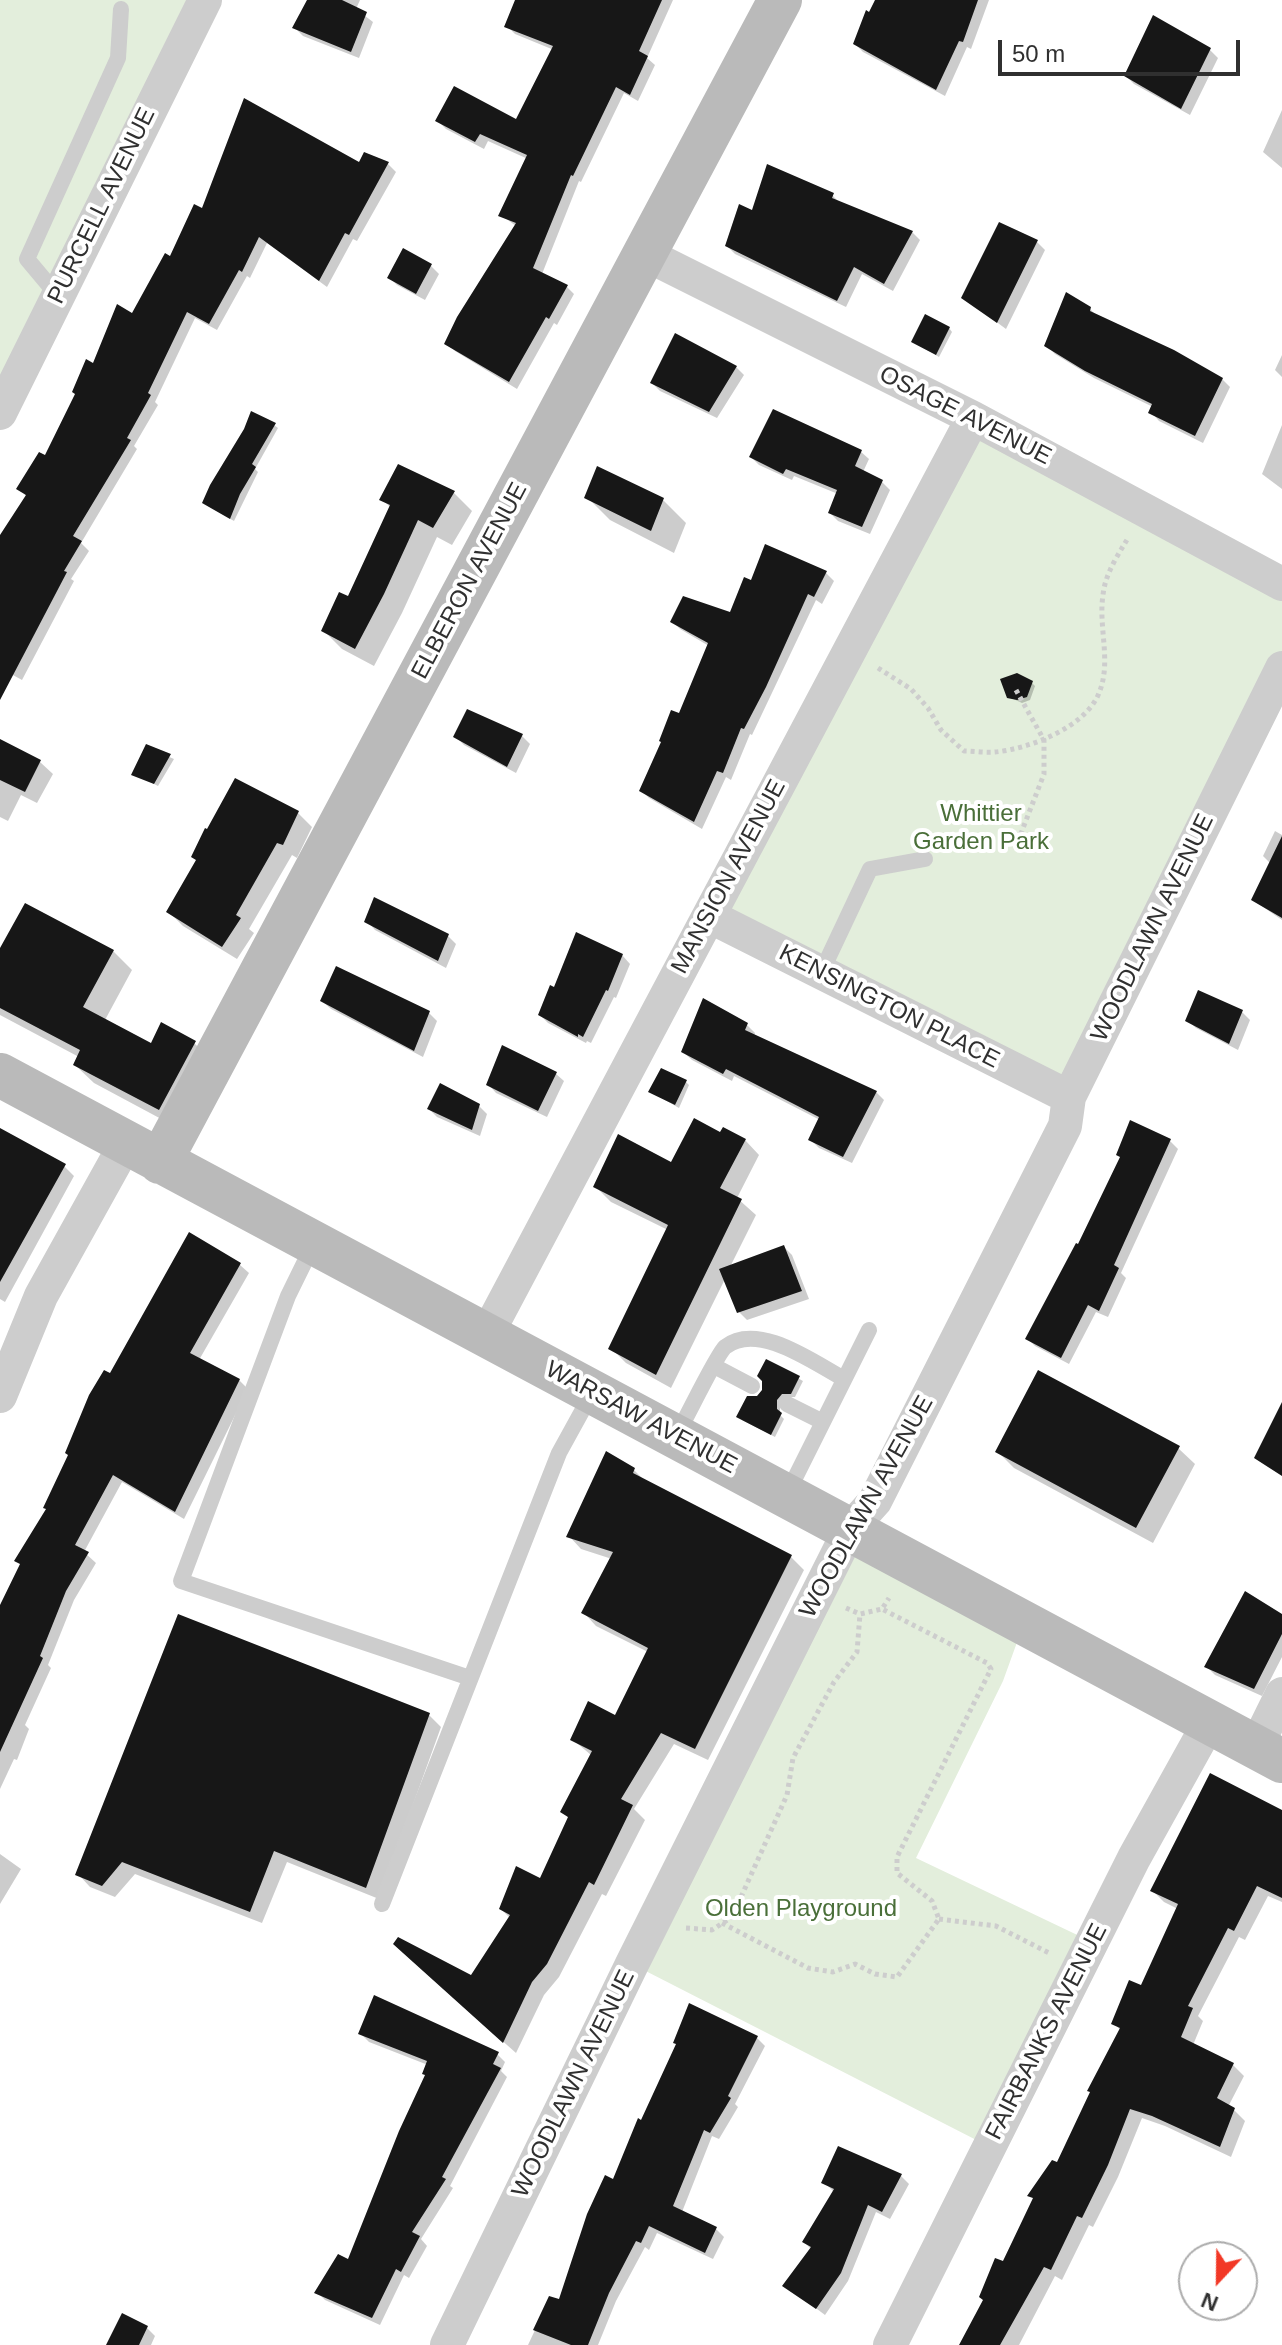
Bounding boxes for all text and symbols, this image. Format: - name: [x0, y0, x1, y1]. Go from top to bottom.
- scale bar: [1002, 24, 1244, 74]
- text: 50 m: [1012, 40, 1065, 67]
- street label: PURCELL AVENUE: [42, 103, 162, 309]
- street label: OSAGE AVENUE: [874, 360, 1056, 472]
- street label: ELBERON AVENUE: [406, 478, 534, 684]
- street label: MANSION AVENUE: [666, 775, 792, 979]
- park label: Whittier Garden Park: [913, 800, 1049, 856]
- street label: WOODLAWN AVENUE: [1085, 810, 1221, 1046]
- street label: KENSINGTON PLACE: [774, 939, 1004, 1075]
- street label: WARSAW AVENUE: [540, 1355, 742, 1481]
- street label: WOODLAWN AVENUE: [794, 1391, 940, 1623]
- park label: Olden Playground: [705, 1895, 897, 1923]
- street label: FAIRBANKS AVENUE: [980, 1919, 1114, 2145]
- street label: WOODLAWN AVENUE: [506, 1966, 642, 2202]
- north arrow: [1178, 2241, 1258, 2321]
- text: N: [1198, 2287, 1222, 2316]

